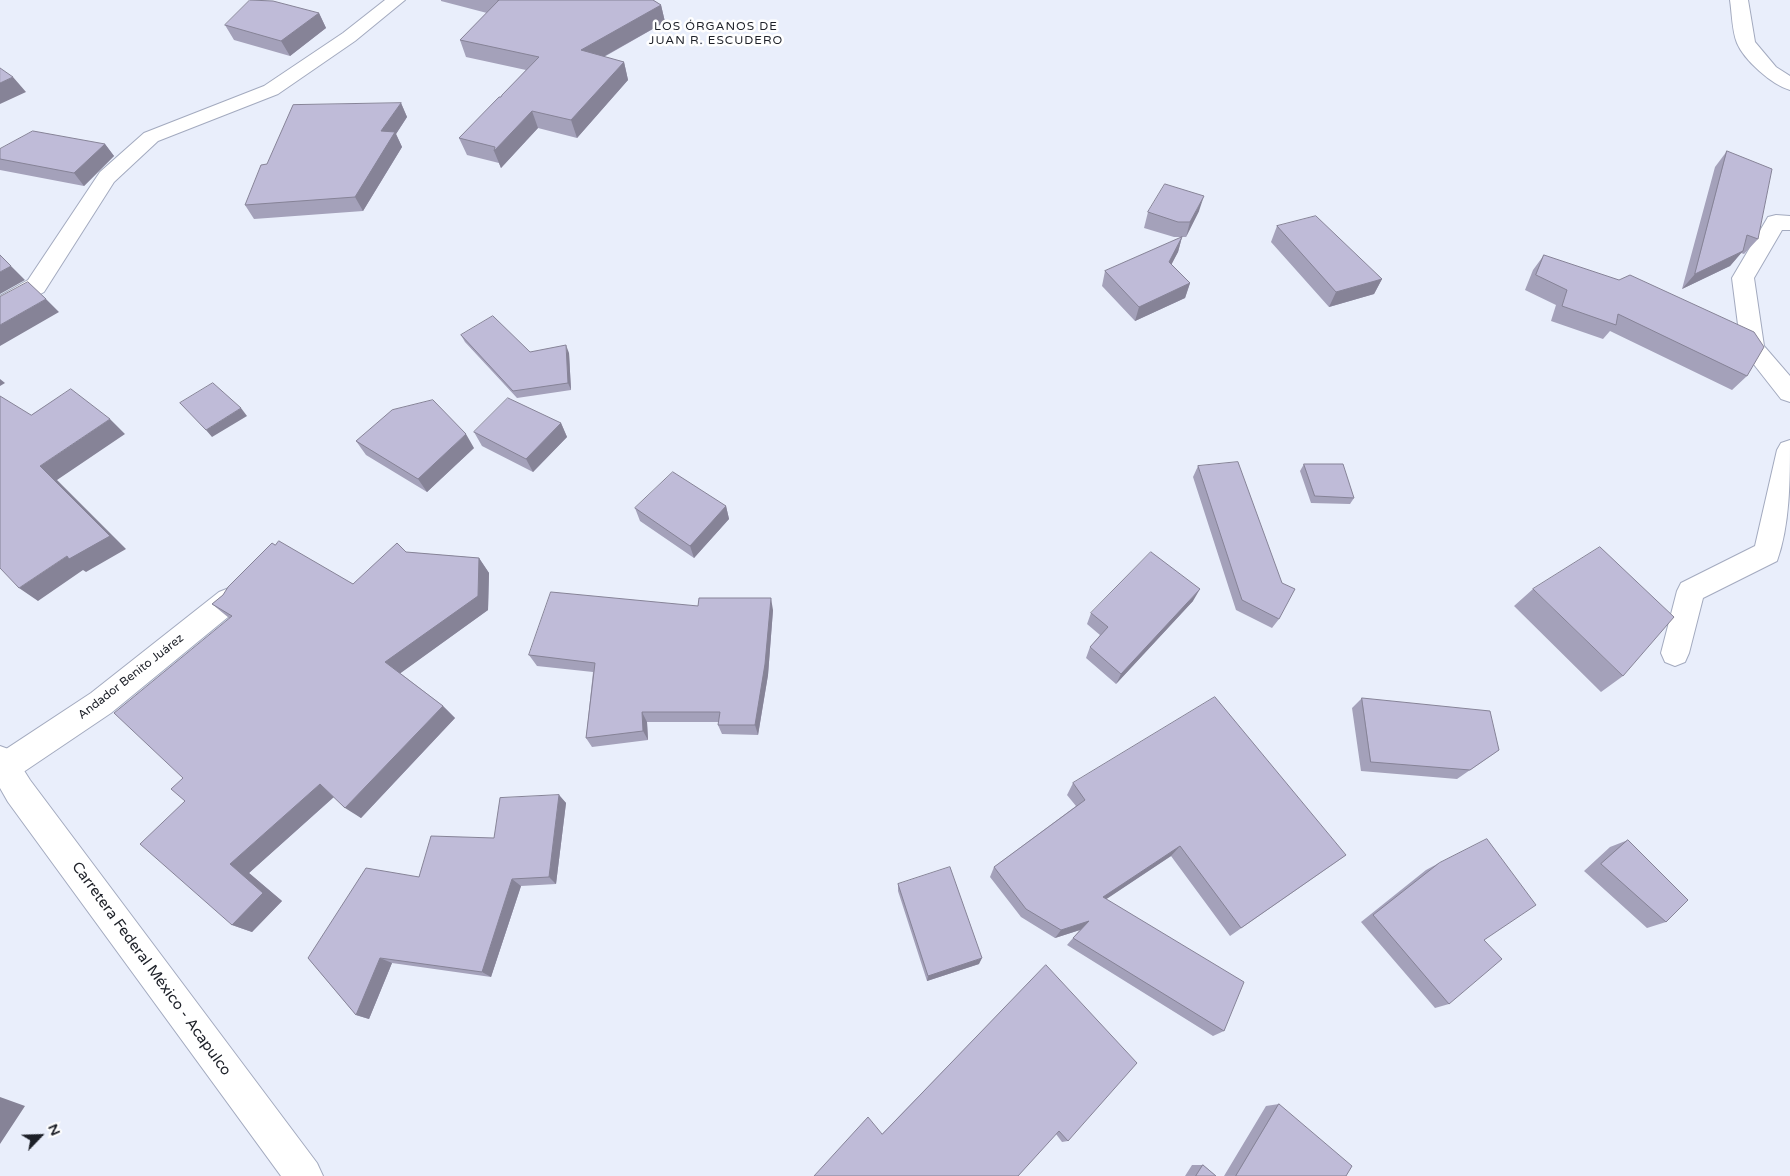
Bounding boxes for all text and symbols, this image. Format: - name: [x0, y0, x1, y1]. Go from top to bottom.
- district label: LOS ÓRGANOS DE JUAN R. ESCUDERO: [647, 20, 785, 48]
- street label: Andador Benito Juárez: [75, 631, 187, 723]
- street label: Carretera Federal México - Acapulco: [67, 859, 235, 1079]
- north arrow: [15, 1111, 65, 1161]
- text: N: [44, 1121, 64, 1138]

